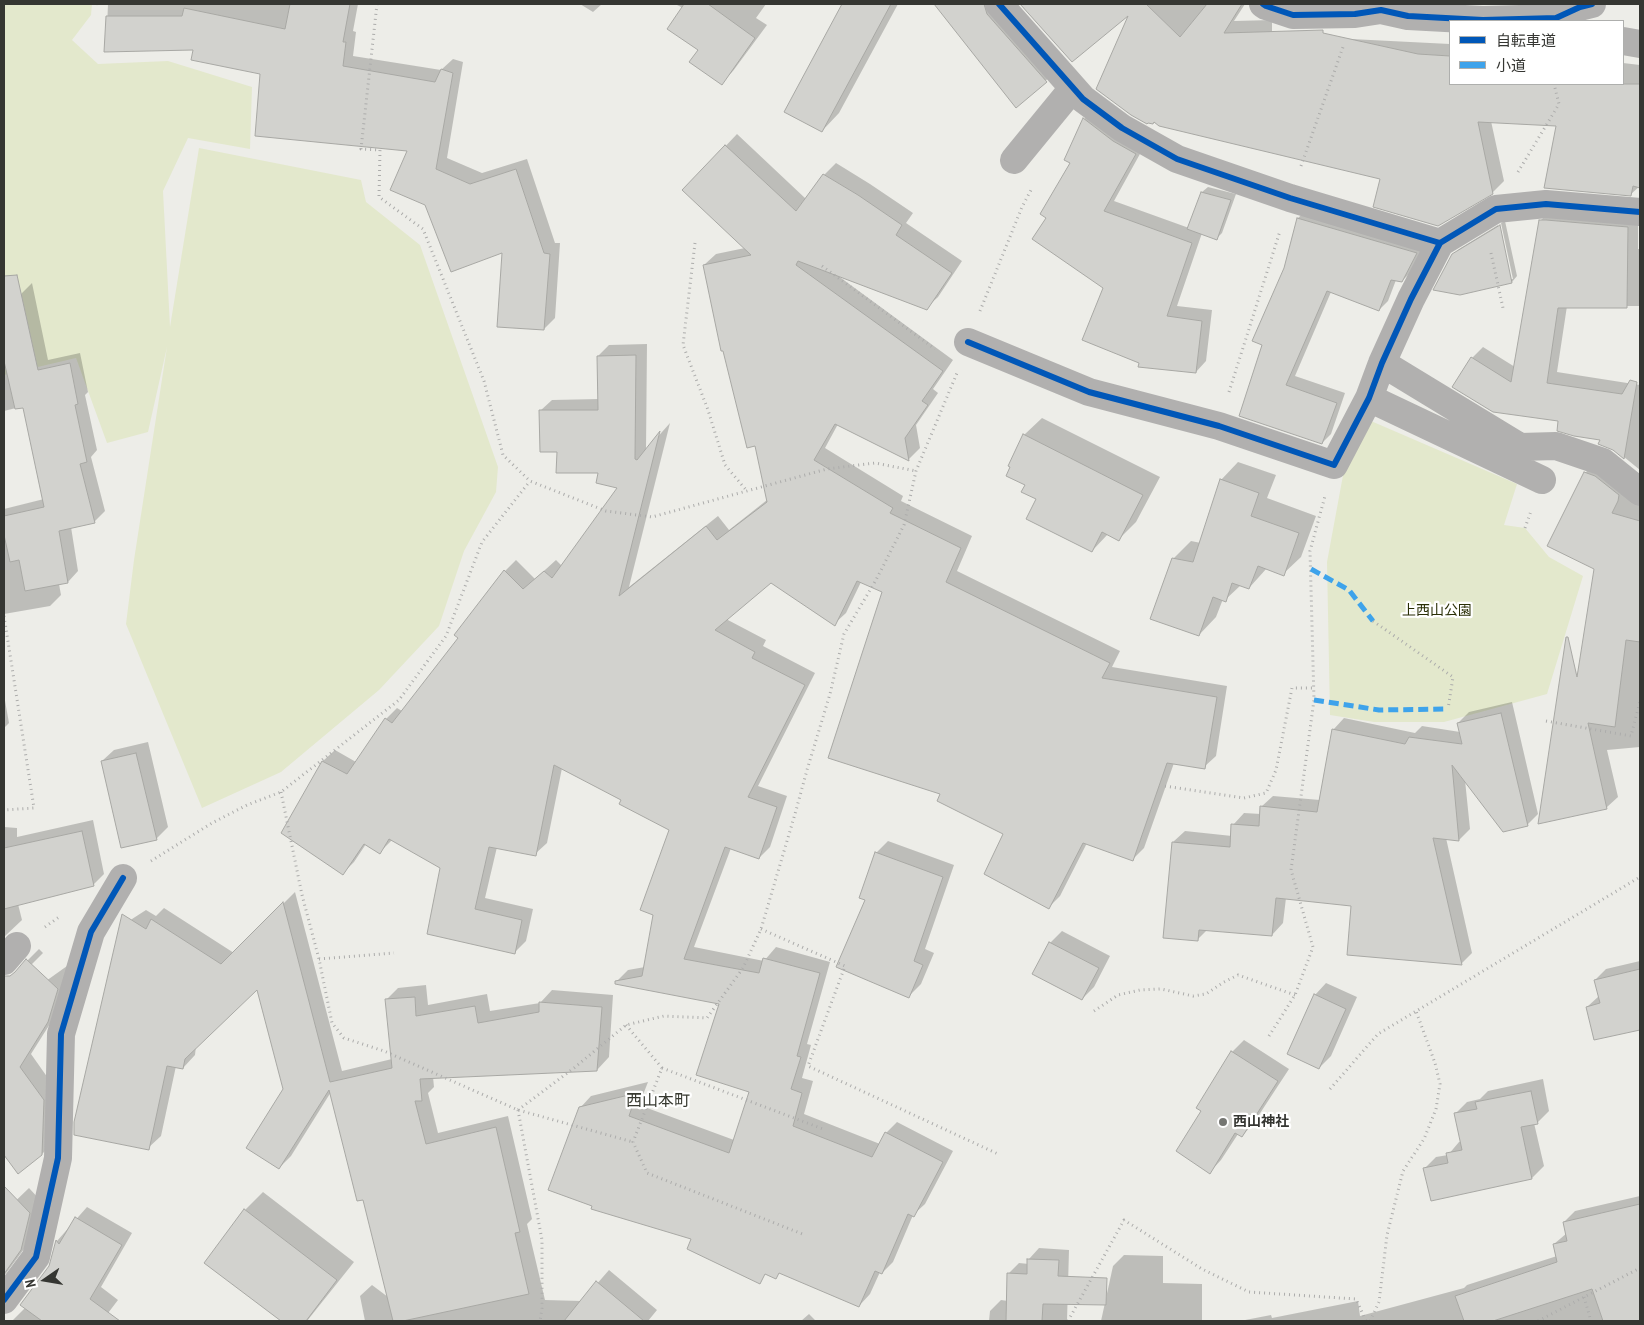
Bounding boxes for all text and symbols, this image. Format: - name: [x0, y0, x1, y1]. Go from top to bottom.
- legend: [1449, 20, 1624, 85]
- text: 自転車道: [1496, 31, 1556, 50]
- text: 小道: [1496, 56, 1526, 75]
- park label: 上西山公園: [1402, 603, 1472, 619]
- district label: 西山本町: [626, 1091, 690, 1111]
- place label: 西山神社: [1233, 1114, 1289, 1130]
- marker: 西山神社: [1217, 1116, 1229, 1128]
- north arrow: [20, 1255, 70, 1305]
- text: N: [21, 1278, 40, 1289]

